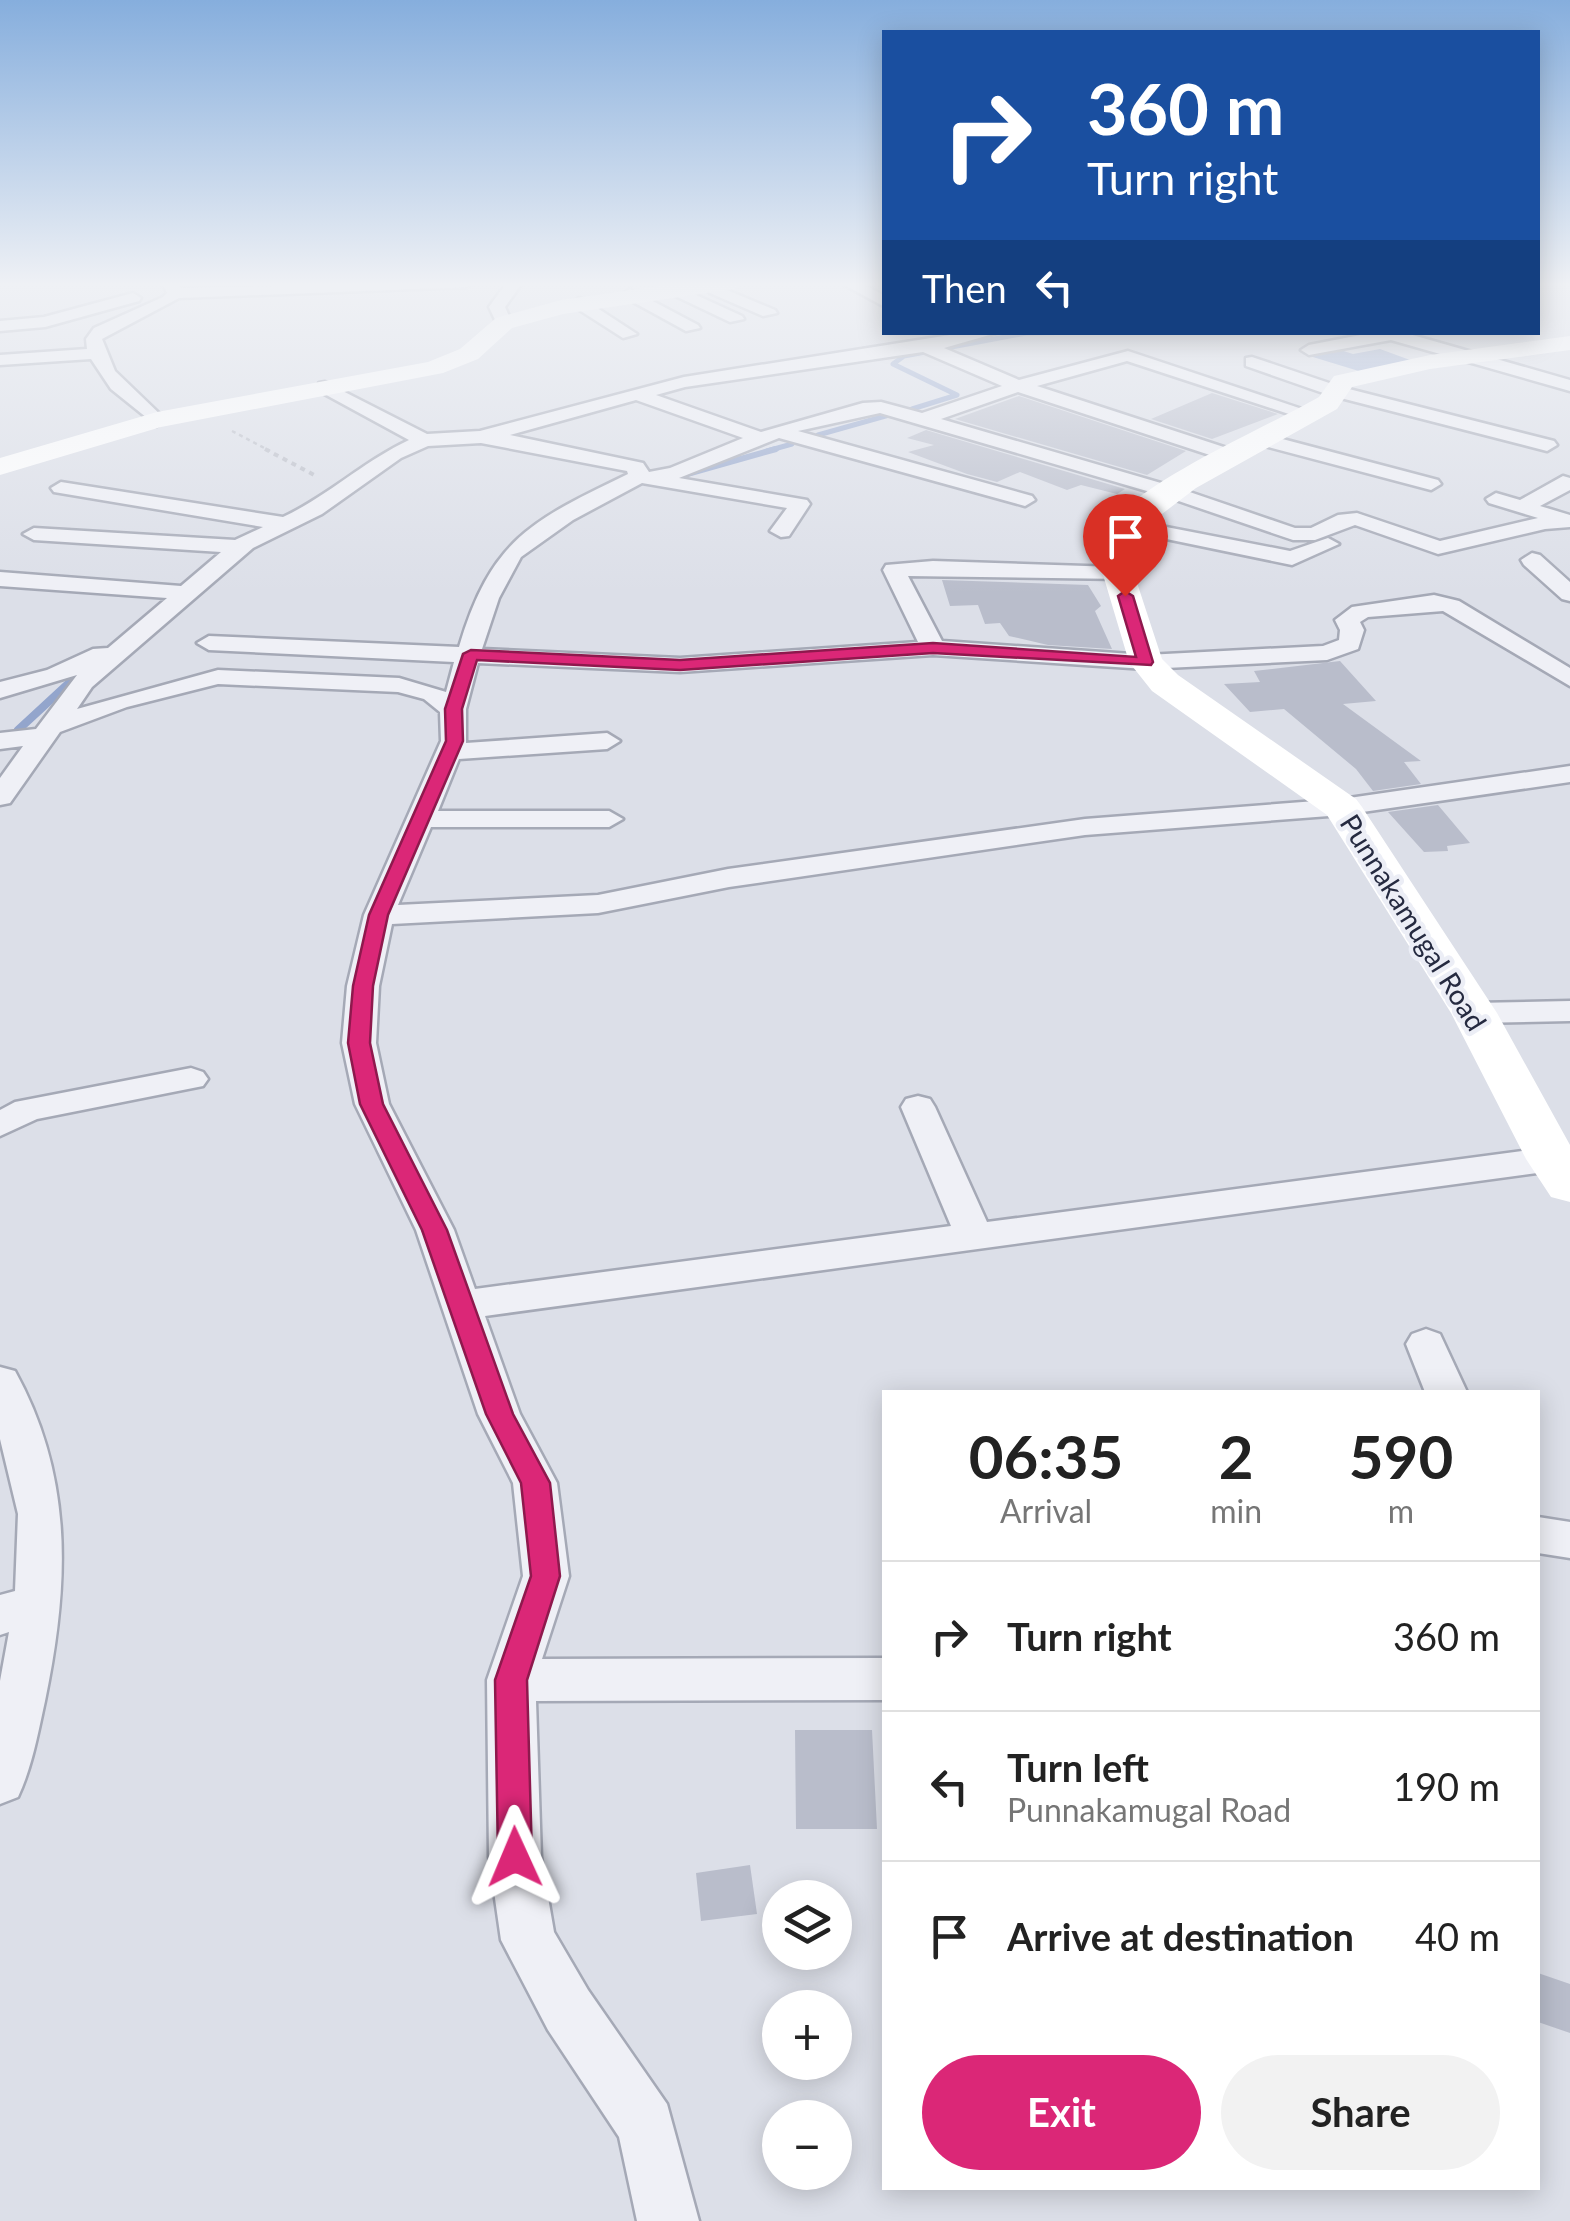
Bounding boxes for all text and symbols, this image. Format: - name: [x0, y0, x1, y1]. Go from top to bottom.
- text: 360 m: [1087, 66, 1284, 150]
- icon: right: [922, 70, 1052, 200]
- text: Turn right: [1087, 151, 1278, 205]
- icon: left: [1027, 260, 1082, 315]
- text: Then: [922, 265, 1007, 311]
- pin: [1083, 494, 1168, 597]
- icon: arrive: [1098, 509, 1153, 564]
- street label: Punnakamugal Road: [1334, 808, 1494, 1036]
- text: 06:35: [969, 1420, 1123, 1492]
- text: 2: [1219, 1420, 1254, 1492]
- text: 590: [1349, 1420, 1453, 1492]
- text: Arrival: [1000, 1491, 1092, 1530]
- text: min: [1210, 1491, 1262, 1530]
- text: m: [1388, 1491, 1414, 1530]
- icon: right: [922, 1609, 977, 1664]
- text: Turn right: [1007, 1613, 1172, 1659]
- text: 360 m: [1393, 1613, 1500, 1659]
- text: Turn left: [1007, 1744, 1149, 1790]
- icon: left: [922, 1759, 977, 1814]
- text: 190 m: [1393, 1763, 1500, 1809]
- text: Punnakamugal Road: [1007, 1790, 1291, 1829]
- position arrow: [463, 1805, 567, 1909]
- map controls: [762, 1880, 852, 2190]
- button: layers: [762, 1880, 852, 1970]
- icon: arrive: [922, 1909, 977, 1964]
- text: Arrive at destination: [1007, 1913, 1354, 1959]
- text: 40 m: [1415, 1913, 1500, 1959]
- button: +: [762, 1990, 852, 2080]
- button: Exit: [922, 2055, 1201, 2170]
- button: Share: [1221, 2055, 1500, 2170]
- button: −: [762, 2100, 852, 2190]

